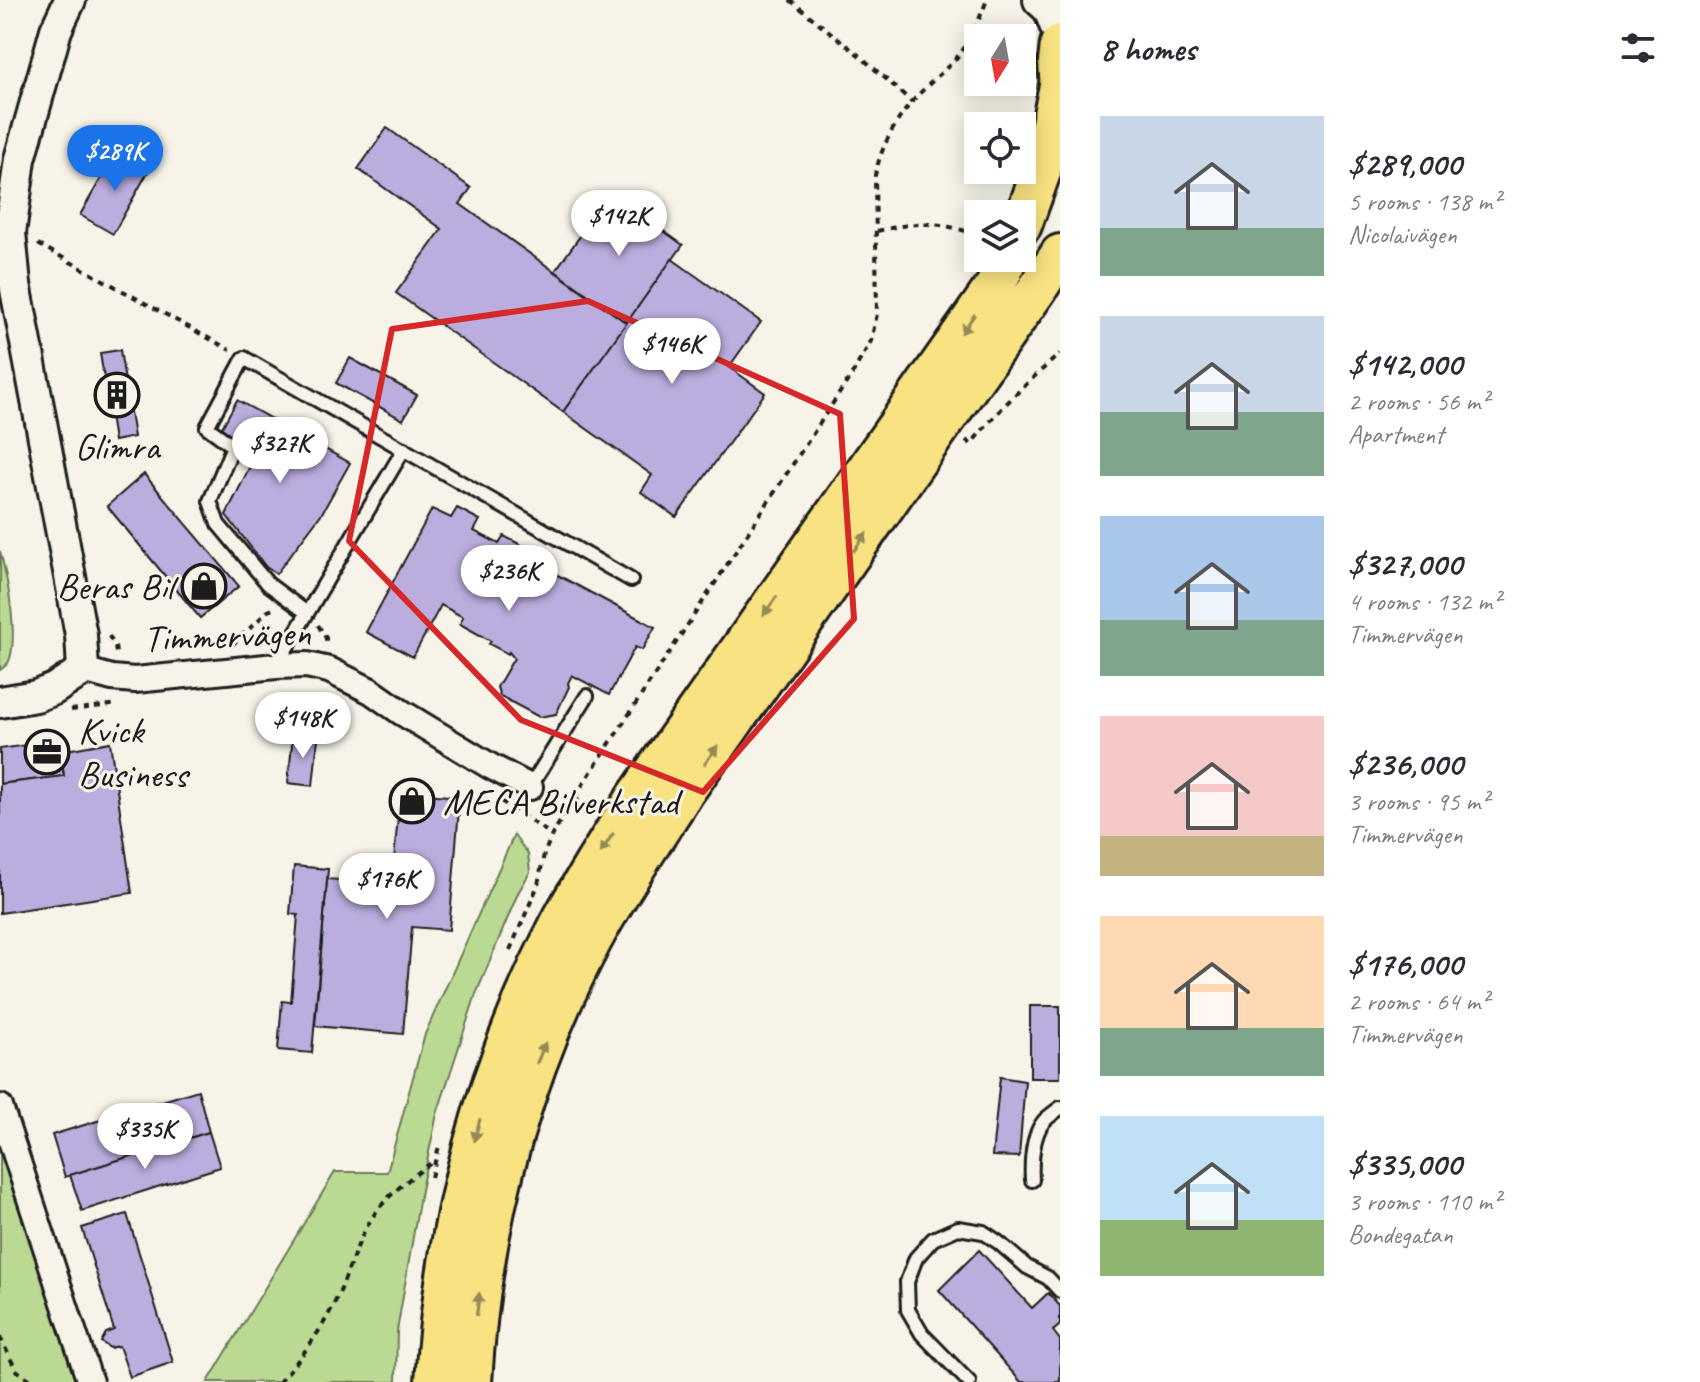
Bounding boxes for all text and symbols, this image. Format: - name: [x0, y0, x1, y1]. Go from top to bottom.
- north arrow: [964, 24, 1036, 96]
- map controls: [964, 24, 1036, 272]
- icon: filters: [1616, 26, 1660, 70]
- text: 8 homes: [1100, 27, 1196, 70]
- button: locate: [964, 112, 1036, 184]
- pin: $289K: [59, 125, 171, 193]
- text: $289K: [85, 134, 145, 167]
- text: $289,000: [1348, 142, 1461, 185]
- icon: home: [1164, 148, 1260, 244]
- text: 5 rooms · 138 m²: [1348, 185, 1500, 218]
- pin: $142K: [563, 190, 675, 258]
- text: $142K: [589, 199, 649, 232]
- button: layers: [964, 200, 1036, 272]
- text: Nicolaivägen: [1348, 218, 1457, 251]
- one-way arrow: [961, 314, 976, 335]
- pin: $146K: [616, 318, 728, 386]
- text: $146K: [642, 327, 702, 360]
- text: $142,000: [1348, 342, 1462, 385]
- icon: home: [1164, 348, 1260, 444]
- building icon: Glimra: [93, 371, 141, 419]
- text: 2 rooms · 56 m²: [1348, 385, 1489, 418]
- pin: $327K: [224, 417, 336, 485]
- text: Apartment: [1348, 418, 1444, 451]
- place label: Glimra: [75, 423, 162, 470]
- text: $327K: [250, 426, 310, 459]
- one-way arrow: [852, 531, 867, 552]
- text: $327,000: [1348, 542, 1462, 585]
- pin: $236K: [453, 545, 565, 613]
- icon: home: [1164, 548, 1260, 644]
- text: $236K: [479, 554, 539, 587]
- shop icon: Beras Bil: [180, 562, 228, 610]
- place label: Beras Bil: [57, 563, 180, 610]
- text: 4 rooms · 132 m²: [1348, 585, 1500, 618]
- one-way arrow: [763, 595, 778, 616]
- street label: Timmervägen: [143, 609, 312, 662]
- text: Timmervägen: [1348, 618, 1462, 651]
- pin: $148K: [247, 692, 359, 760]
- text: $148K: [273, 701, 333, 734]
- place label: Kvick Business: [78, 707, 191, 798]
- office icon: Kvick Business: [23, 728, 71, 776]
- text: $236,000: [1348, 742, 1463, 785]
- one-way arrow: [703, 744, 718, 765]
- icon: home: [1164, 748, 1260, 844]
- shop icon: MECA Bilverkstad: [388, 777, 436, 825]
- place label: MECA Bilverkstad: [443, 778, 684, 825]
- text: 3 rooms · 95 m²: [1348, 785, 1489, 818]
- text: Timmervägen: [1348, 818, 1462, 851]
- one-way arrow: [601, 832, 615, 854]
- pin: $176K: [331, 853, 443, 921]
- text: $176K: [357, 862, 417, 895]
- text: $176,000: [1348, 942, 1462, 985]
- icon: home: [1164, 948, 1260, 1044]
- text: 2 rooms · 64 m²: [1348, 985, 1489, 1018]
- text: Timmervägen: [1348, 1018, 1462, 1051]
- one-way arrow: [535, 1041, 548, 1065]
- pin: $335K: [89, 1103, 201, 1171]
- text: $335K: [115, 1112, 175, 1145]
- one-way arrow: [470, 1118, 483, 1142]
- text: $335,000: [1348, 1142, 1461, 1185]
- icon: home: [1164, 1148, 1260, 1244]
- text: 3 rooms · 110 m²: [1348, 1185, 1500, 1218]
- text: Bondegatan: [1348, 1218, 1453, 1251]
- one-way arrow: [472, 1291, 485, 1316]

